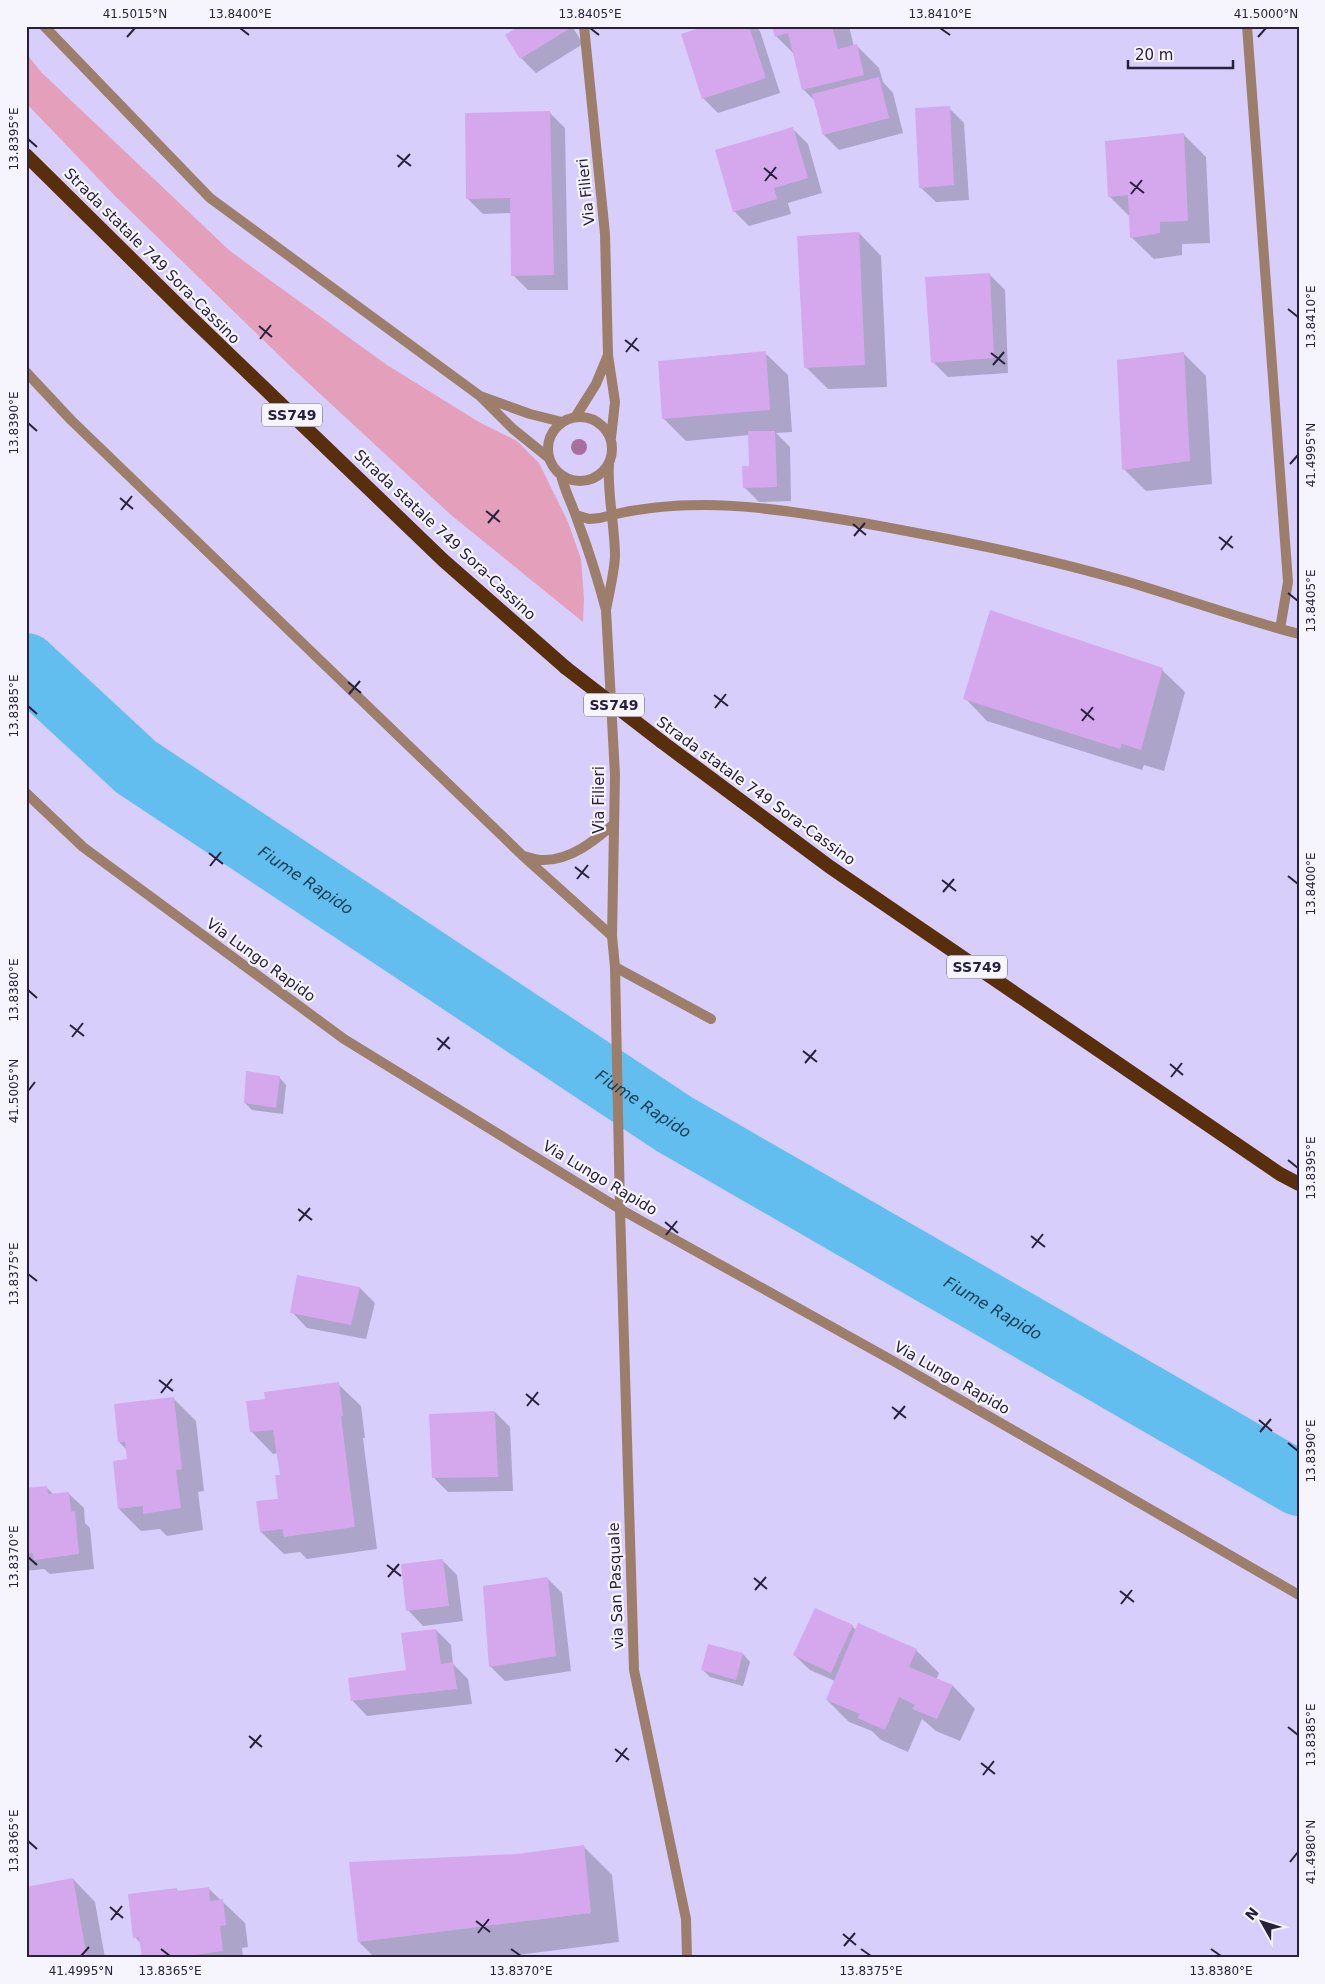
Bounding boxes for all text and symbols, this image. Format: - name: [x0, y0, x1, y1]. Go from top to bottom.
- text: 41.5015°N: [103, 7, 167, 21]
- text: 13.8400°E: [208, 7, 272, 21]
- text: 13.8405°E: [558, 7, 622, 21]
- text: 13.8410°E: [908, 7, 972, 21]
- text: 41.5000°N: [1234, 7, 1298, 21]
- scale bar: [1128, 38, 1232, 70]
- text: 20 m: [1135, 46, 1173, 64]
- text: 13.8395°E: [7, 107, 21, 171]
- street label: Via Filieri: [574, 157, 598, 227]
- street label: Strada statale 749 Sora-Cassino: [60, 164, 244, 348]
- text: 13.8410°E: [1304, 285, 1318, 349]
- text: 13.8390°E: [7, 391, 21, 455]
- road number: SS749: [262, 404, 322, 426]
- text: 41.4995°N: [1304, 423, 1318, 487]
- street label: Strada statale 749 Sora-Cassino: [351, 446, 539, 624]
- text: 13.8405°E: [1304, 569, 1318, 633]
- text: 13.8385°E: [7, 674, 21, 738]
- road number: SS749: [584, 694, 644, 716]
- street label: Strada statale 749 Sora-Cassino: [653, 713, 859, 869]
- street label: Via Filieri: [590, 766, 608, 834]
- water label: Fiume Rapido: [255, 842, 357, 919]
- text: 13.8400°E: [1304, 852, 1318, 916]
- street label: Via Lungo Rapido: [203, 914, 319, 1006]
- road number: SS749: [947, 956, 1007, 979]
- text: 13.8380°E: [7, 958, 21, 1022]
- text: 41.5005°N: [7, 1059, 21, 1123]
- water label: Fiume Rapido: [592, 1066, 694, 1142]
- text: 13.8395°E: [1304, 1136, 1318, 1200]
- street label: Via Lungo Rapido: [540, 1137, 660, 1219]
- text: 13.8375°E: [7, 1242, 21, 1306]
- water label: Fiume Rapido: [941, 1273, 1045, 1344]
- street label: Via Lungo Rapido: [891, 1338, 1013, 1418]
- text: 13.8390°E: [1304, 1419, 1318, 1483]
- street label: via San Pasquale: [605, 1522, 627, 1650]
- text: 13.8370°E: [7, 1525, 21, 1589]
- text: 13.8385°E: [1304, 1703, 1318, 1767]
- text: 13.8365°E: [7, 1809, 21, 1873]
- text: 41.4980°N: [1304, 1820, 1318, 1884]
- north arrow: [1238, 1896, 1288, 1946]
- text: N: [1242, 1904, 1262, 1923]
- text: 41.4995°N: [49, 1964, 113, 1978]
- text: 13.8365°E: [138, 1964, 202, 1978]
- text: 13.8370°E: [489, 1964, 553, 1978]
- text: 13.8375°E: [839, 1964, 903, 1978]
- text: 13.8380°E: [1189, 1964, 1253, 1978]

